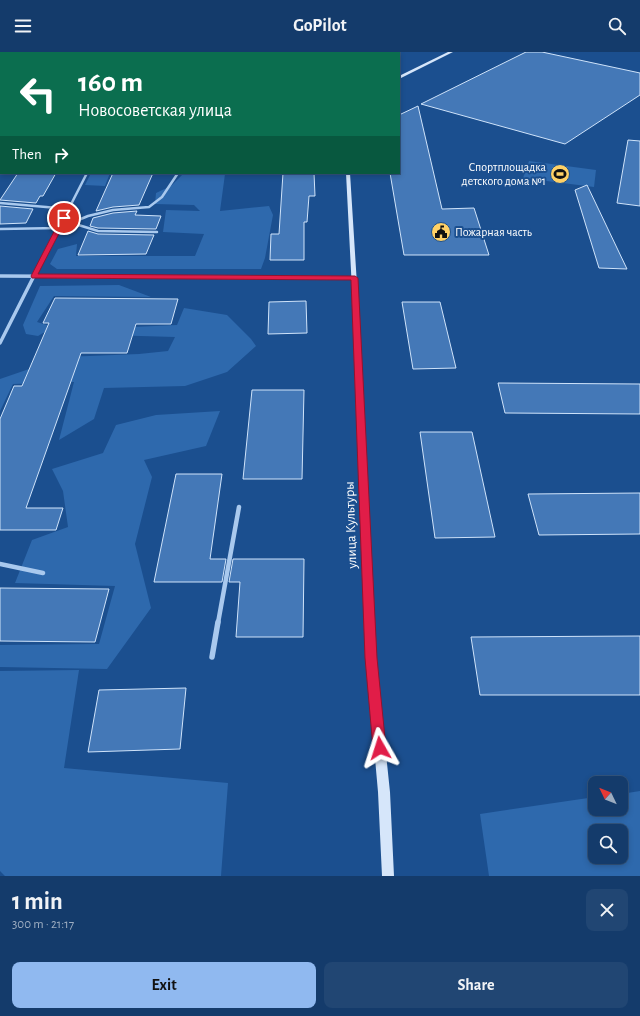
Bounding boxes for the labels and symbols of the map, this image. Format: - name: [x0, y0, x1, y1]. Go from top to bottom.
- place label: Спортплощадка детского дома №1: [462, 161, 547, 187]
- sports icon: Спортплощадка детского дома №1: [549, 163, 571, 185]
- pin: [47, 201, 81, 235]
- public building icon: Пожарная часть: [430, 221, 452, 243]
- place label: Пожарная часть: [455, 226, 532, 238]
- street label: улица Культуры: [342, 481, 360, 570]
- position arrow: [359, 727, 401, 769]
- north arrow: [588, 776, 628, 816]

